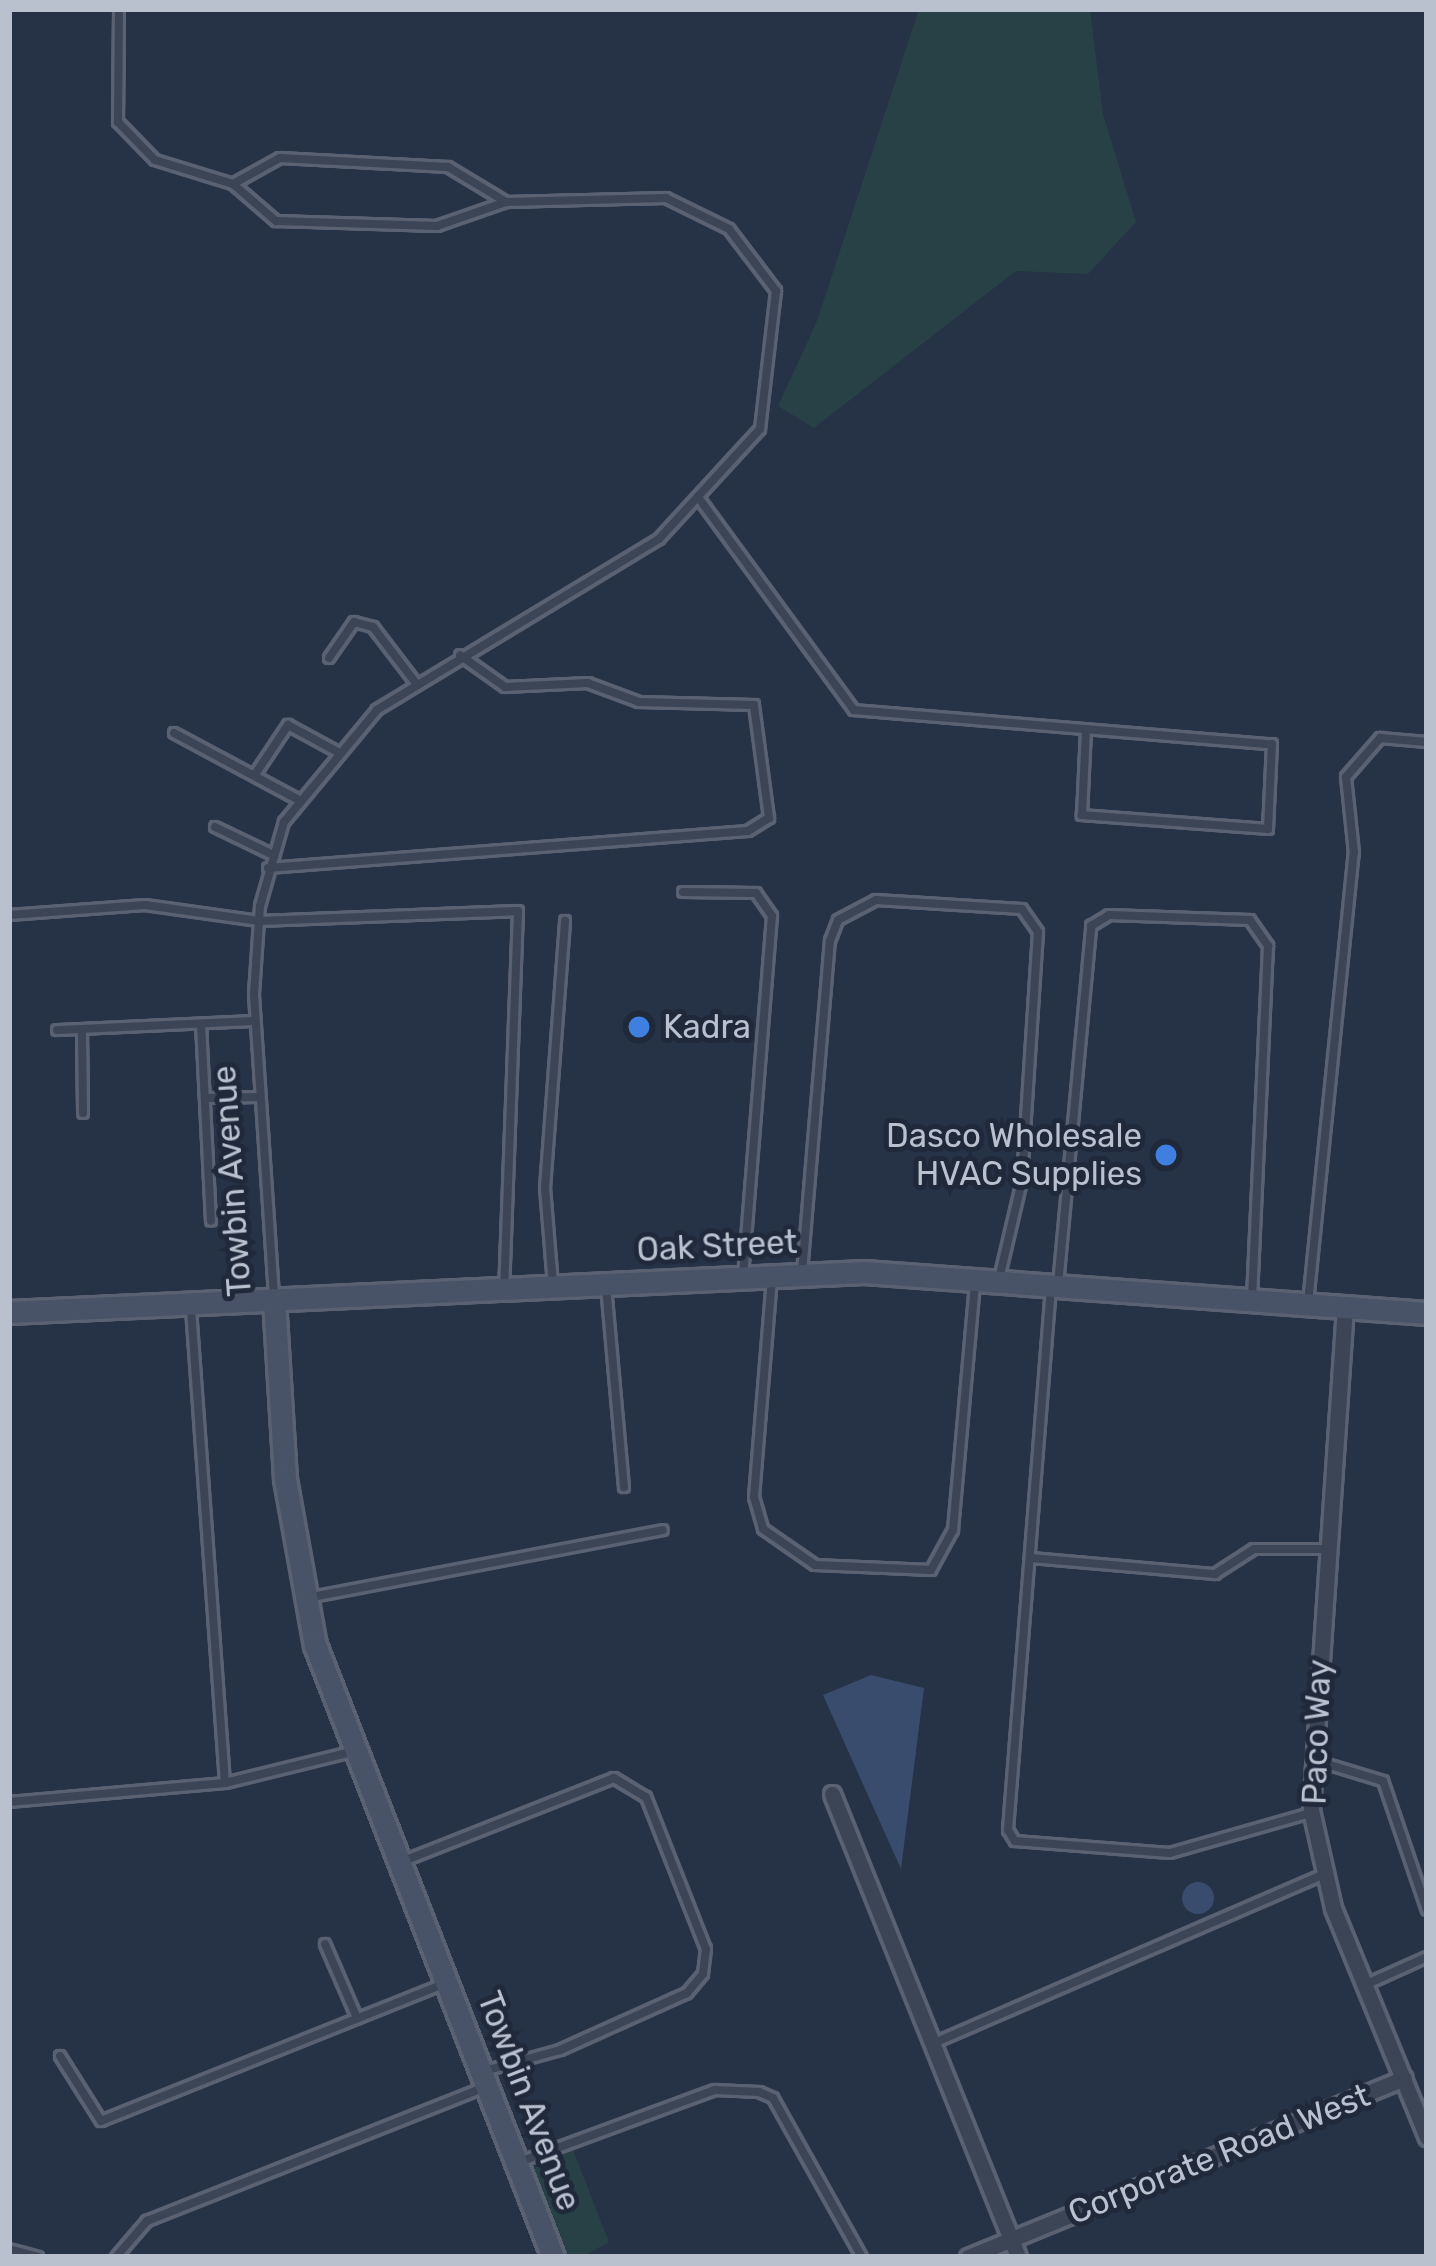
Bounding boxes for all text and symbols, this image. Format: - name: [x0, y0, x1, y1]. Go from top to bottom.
- place label: Kadra: [663, 1007, 751, 1047]
- marker: Kadra: [626, 1014, 652, 1040]
- street label: Towbin Avenue: [204, 1064, 260, 1298]
- place label: Dasco Wholesale HVAC Supplies: [885, 1116, 1142, 1194]
- marker: Dasco Wholesale HVAC Supplies: [1153, 1142, 1179, 1168]
- street label: Oak Street: [636, 1222, 798, 1270]
- street label: Paco Way: [1295, 1658, 1339, 1806]
- street label: Towbin Avenue: [469, 1986, 589, 2216]
- street label: Corporate Road West: [1062, 2075, 1376, 2233]

